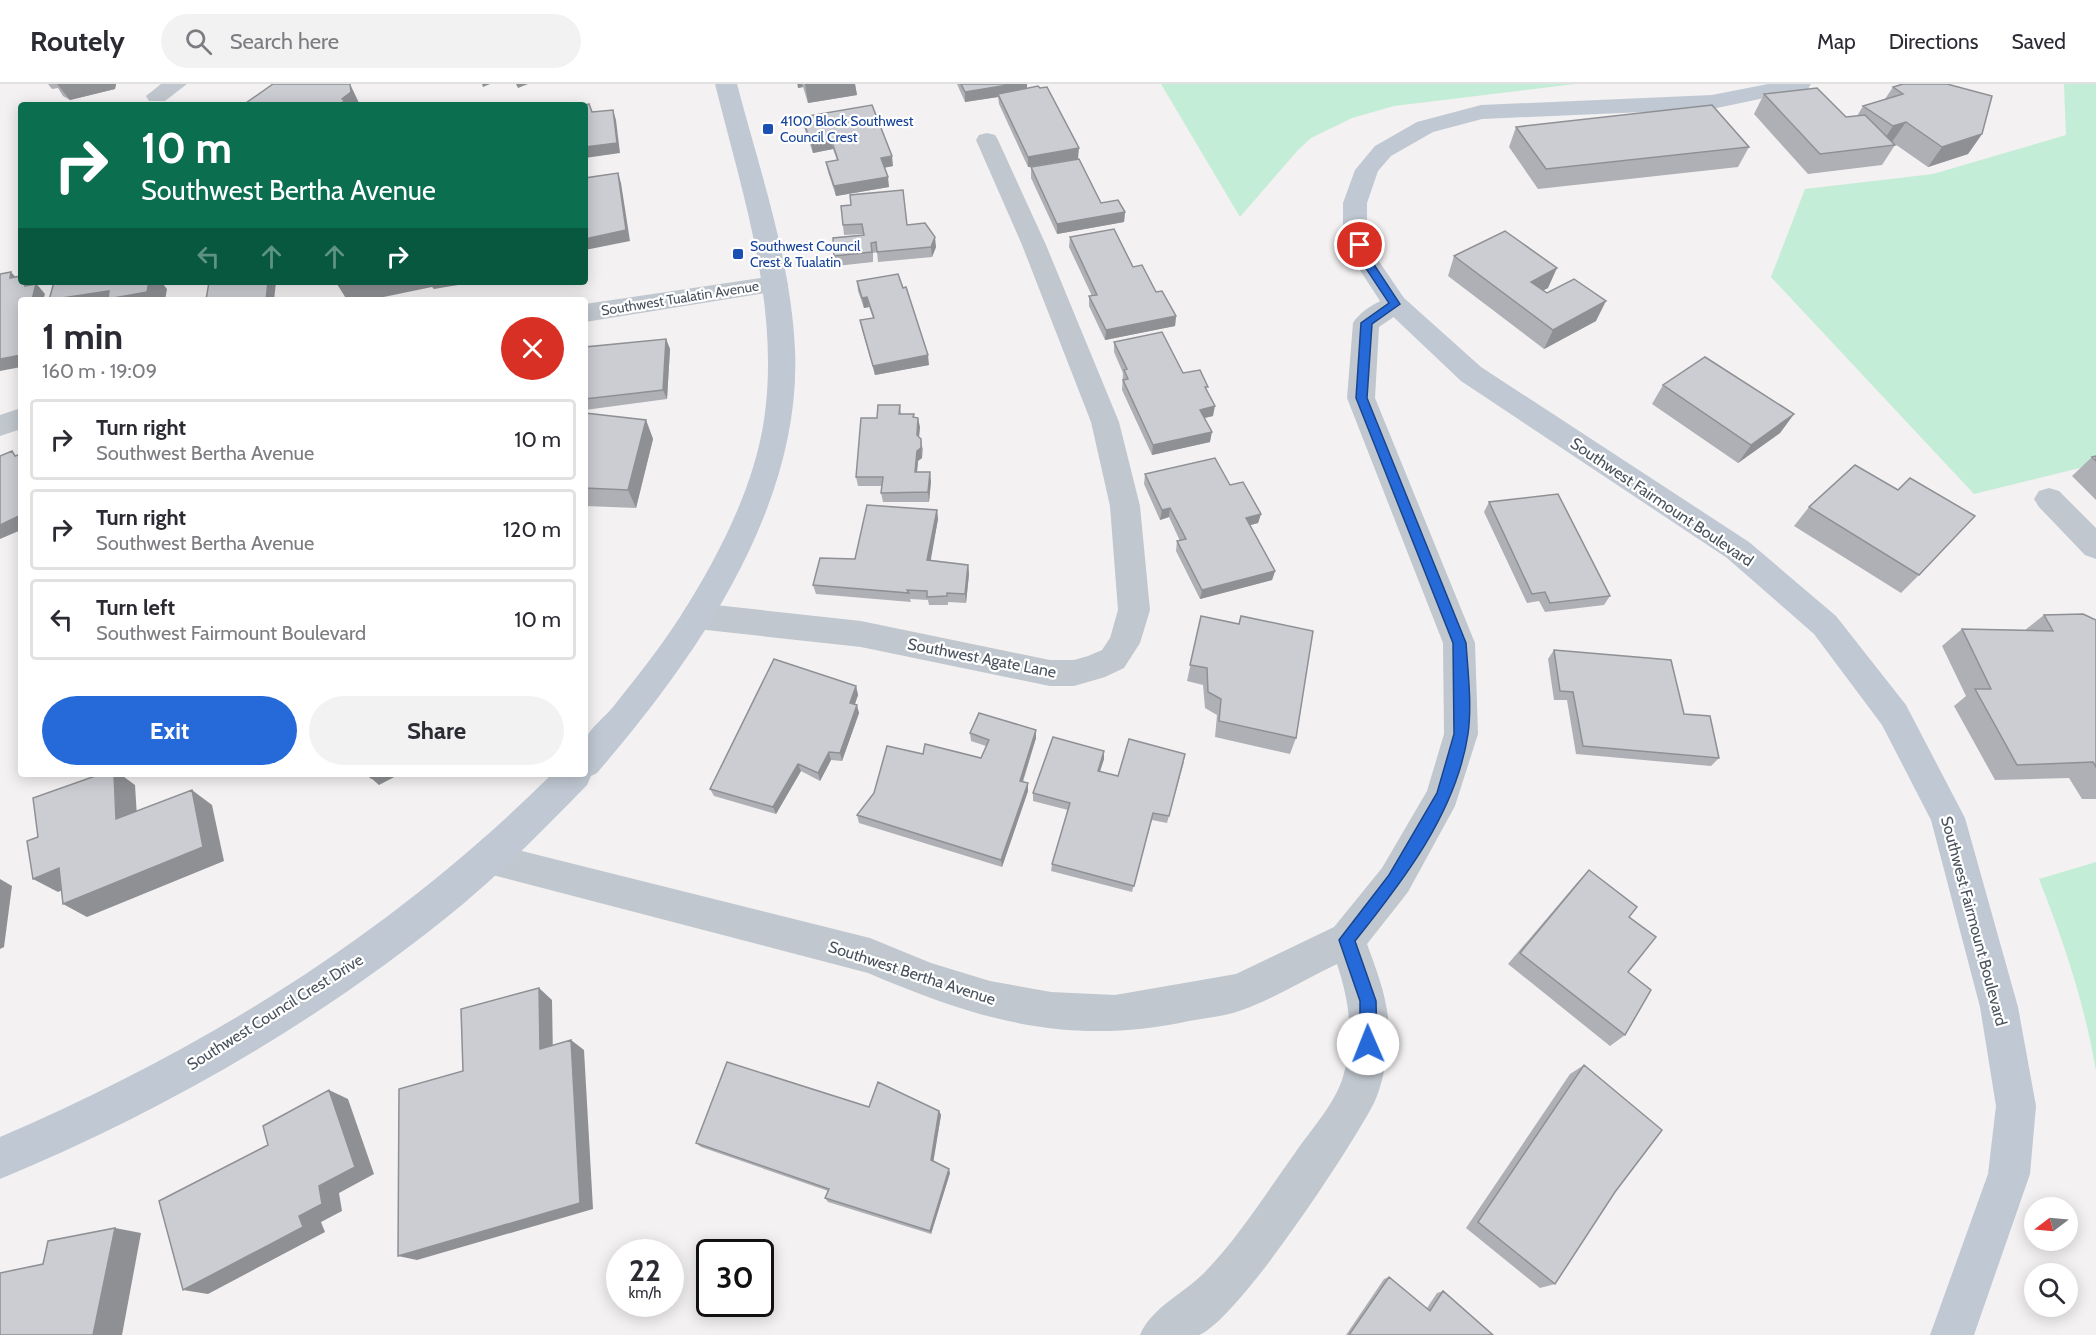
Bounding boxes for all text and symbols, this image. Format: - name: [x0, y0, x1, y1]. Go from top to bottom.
- search box: [161, 14, 581, 68]
- text: Routely: [30, 24, 125, 58]
- icon: search: [182, 25, 215, 58]
- text: Search here: [230, 28, 339, 55]
- text: Map: [1817, 29, 1856, 54]
- text: Directions: [1889, 29, 1978, 54]
- text: Saved: [2011, 29, 2066, 54]
- place label: 4100 Block Southwest Council Crest: [780, 112, 914, 146]
- text: 10 m: [141, 122, 232, 174]
- marker: 4100 Block Southwest Council Crest: [761, 122, 775, 136]
- icon: right: [42, 126, 120, 204]
- text: Southwest Bertha Avenue: [141, 174, 436, 207]
- pin: [1334, 219, 1385, 270]
- icon: arrive: [1343, 228, 1376, 261]
- place label: Southwest Council Crest & Tualatin: [750, 237, 861, 271]
- icon: left: [192, 240, 225, 273]
- icon: ahead: [255, 240, 288, 273]
- icon: ahead: [318, 240, 351, 273]
- icon: right: [381, 240, 414, 273]
- marker: Southwest Council Crest & Tualatin: [731, 247, 745, 261]
- street label: Southwest Tualatin Avenue: [600, 277, 760, 319]
- text: 1 min: [42, 314, 123, 358]
- button: close: [501, 317, 564, 380]
- text: 160 m · 19:09: [42, 359, 157, 383]
- text: Turn right: [96, 414, 186, 441]
- icon: right: [45, 423, 78, 456]
- text: 10 m: [514, 426, 561, 453]
- street label: Southwest Fairmount Boulevard: [1567, 434, 1757, 570]
- text: Southwest Bertha Avenue: [96, 441, 314, 465]
- text: Turn right: [96, 504, 186, 531]
- icon: right: [45, 513, 78, 546]
- text: 120 m: [503, 516, 561, 543]
- text: Southwest Bertha Avenue: [96, 531, 314, 555]
- text: Turn left: [96, 594, 175, 621]
- icon: left: [45, 603, 78, 636]
- text: 10 m: [514, 606, 561, 633]
- text: Southwest Fairmount Boulevard: [96, 621, 366, 645]
- street label: Southwest Agate Lane: [906, 634, 1058, 682]
- button: Exit: [42, 696, 297, 765]
- button: Share: [309, 696, 564, 765]
- street label: Southwest Fairmount Boulevard: [1937, 814, 2011, 1028]
- street label: Southwest Bertha Avenue: [826, 937, 998, 1009]
- street label: Southwest Council Crest Drive: [184, 950, 366, 1074]
- position arrow: [1336, 1012, 1400, 1076]
- north arrow: [2024, 1197, 2078, 1251]
- map controls: [2024, 1197, 2078, 1317]
- speed limit sign: 30: [696, 1239, 774, 1317]
- text: 22: [629, 1252, 661, 1289]
- button: search: [2024, 1263, 2078, 1317]
- text: km/h: [629, 1284, 661, 1302]

